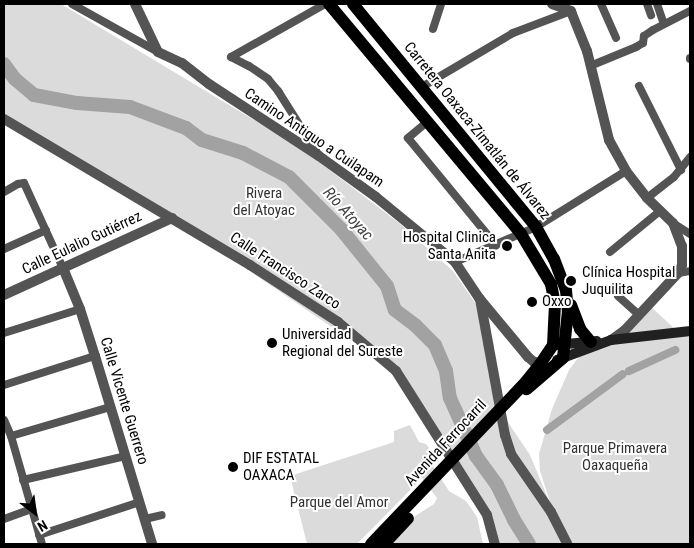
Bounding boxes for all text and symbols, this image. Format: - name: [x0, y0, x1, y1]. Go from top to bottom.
- street label: Carretera Oaxaca-Zimatlán de Álvarez: [400, 39, 554, 223]
- street label: Camino Antiguo a Cuilapam: [241, 85, 387, 191]
- water label: Río Atoyac: [319, 183, 377, 245]
- park label: Rivera del Atoyac: [233, 184, 295, 219]
- street label: Calle Eulalio Gutiérrez: [19, 207, 145, 279]
- place label: Hospital Clinica Santa Anita: [403, 228, 496, 263]
- street label: Calle Francisco Zarco: [226, 229, 344, 313]
- marker: Hospital Clinica Santa Anita: [500, 239, 514, 253]
- place label: Clínica Hospital Juquilita: [582, 263, 675, 298]
- marker: Clínica Hospital Juquilita: [564, 274, 578, 288]
- place label: Oxxo: [542, 293, 572, 311]
- marker: Oxxo: [526, 296, 538, 308]
- place label: Universidad Regional del Sureste: [282, 325, 403, 360]
- street label: Calle Vicente Guerrero: [96, 335, 152, 467]
- marker: Universidad Regional del Sureste: [266, 337, 278, 349]
- street label: Avenida Ferrocarril: [402, 396, 490, 490]
- park label: Parque Primavera Oaxaqueña: [563, 439, 667, 474]
- place label: DIF ESTATAL OAXACA: [243, 449, 319, 484]
- marker: DIF ESTATAL OAXACA: [227, 461, 239, 473]
- north arrow: [10, 488, 60, 538]
- park label: Parque del Amor: [290, 494, 388, 512]
- text: N: [35, 517, 50, 535]

